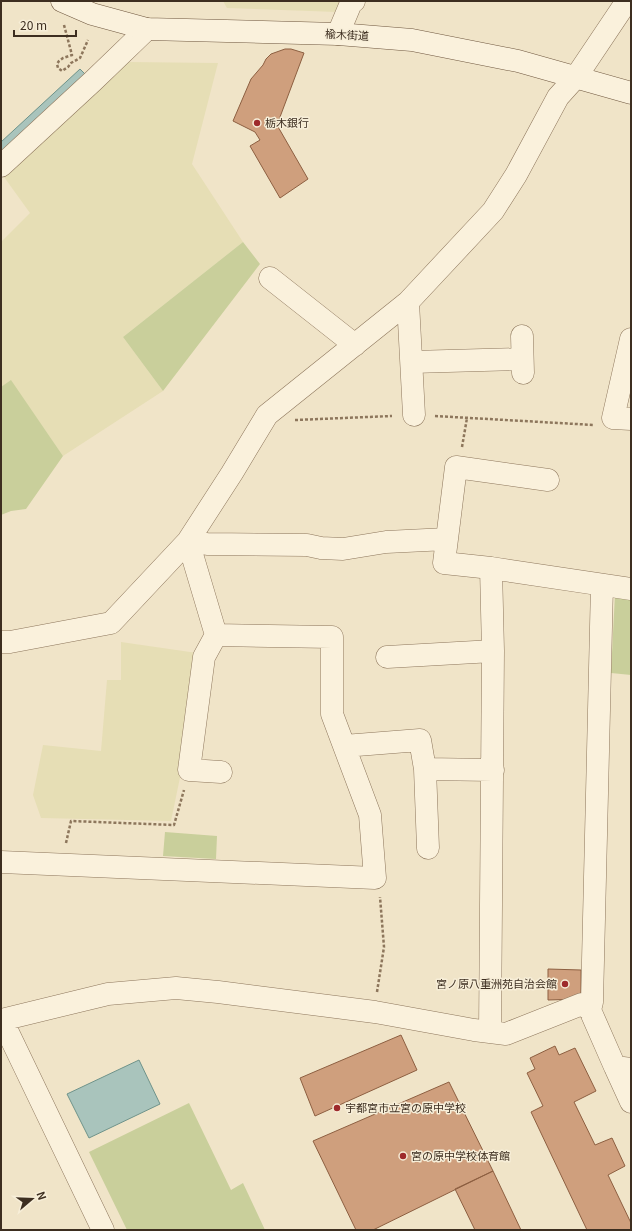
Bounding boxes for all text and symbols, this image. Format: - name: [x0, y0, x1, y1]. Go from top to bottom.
- scale bar: [14, 12, 76, 38]
- text: 20 m: [20, 16, 47, 33]
- street label: 楡木街道: [325, 25, 369, 43]
- place label: 栃木銀行: [265, 114, 309, 130]
- marker: 栃木銀行: [252, 118, 262, 128]
- place label: 宮ノ原八重洲苑自治会館: [436, 975, 557, 991]
- marker: 宮ノ原八重洲苑自治会館: [560, 979, 570, 989]
- place label: 宇都宮市立宮の原中学校: [345, 1099, 466, 1115]
- marker: 宇都宮市立宮の原中学校: [332, 1103, 342, 1113]
- place label: 宮の原中学校体育館: [411, 1147, 510, 1163]
- marker: 宮の原中学校体育館: [398, 1151, 408, 1161]
- north arrow: [12, 1179, 52, 1219]
- text: N: [33, 1189, 51, 1202]

